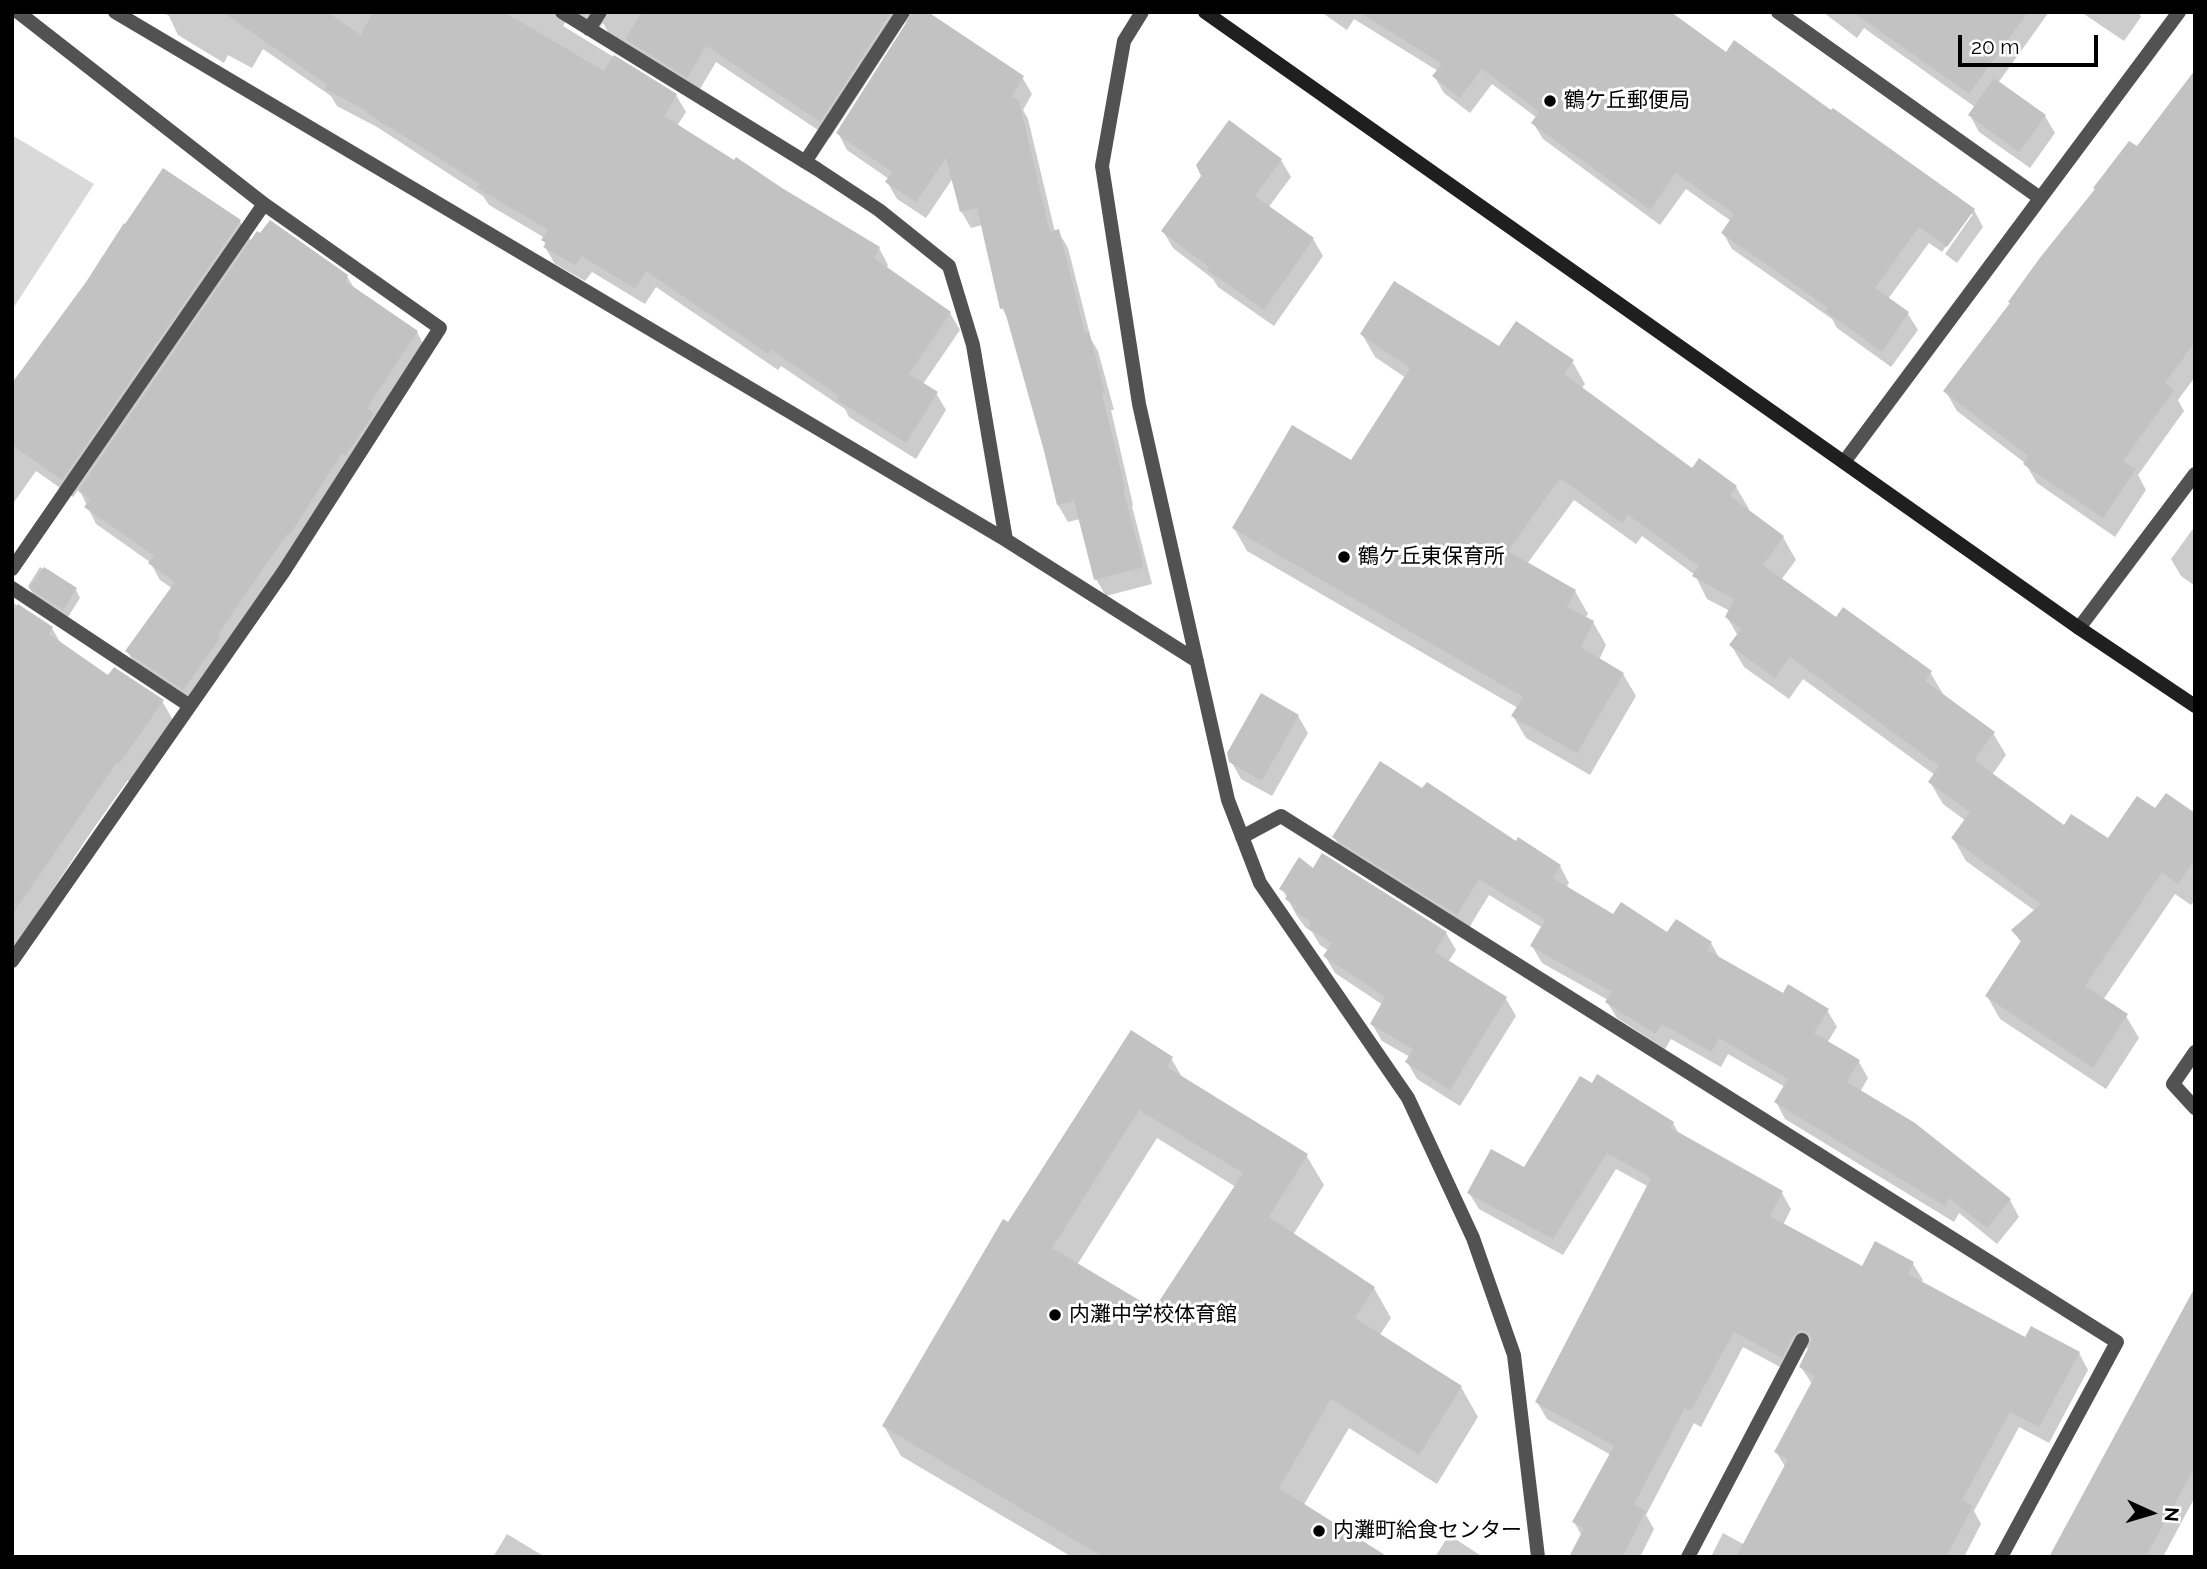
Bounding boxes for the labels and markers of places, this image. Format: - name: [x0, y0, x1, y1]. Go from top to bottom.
- place label: 鶴ケ丘郵便局: [1564, 88, 1690, 114]
- marker: 鶴ケ丘郵便局: [1542, 93, 1558, 109]
- place label: 鶴ケ丘東保育所: [1358, 544, 1505, 570]
- marker: 鶴ケ丘東保育所: [1336, 549, 1352, 565]
- place label: 内灘中学校体育館: [1069, 1302, 1237, 1328]
- marker: 内灘中学校体育館: [1047, 1307, 1063, 1323]
- place label: 内灘町給食センター: [1333, 1518, 1522, 1544]
- marker: 内灘町給食センター: [1311, 1523, 1327, 1539]

